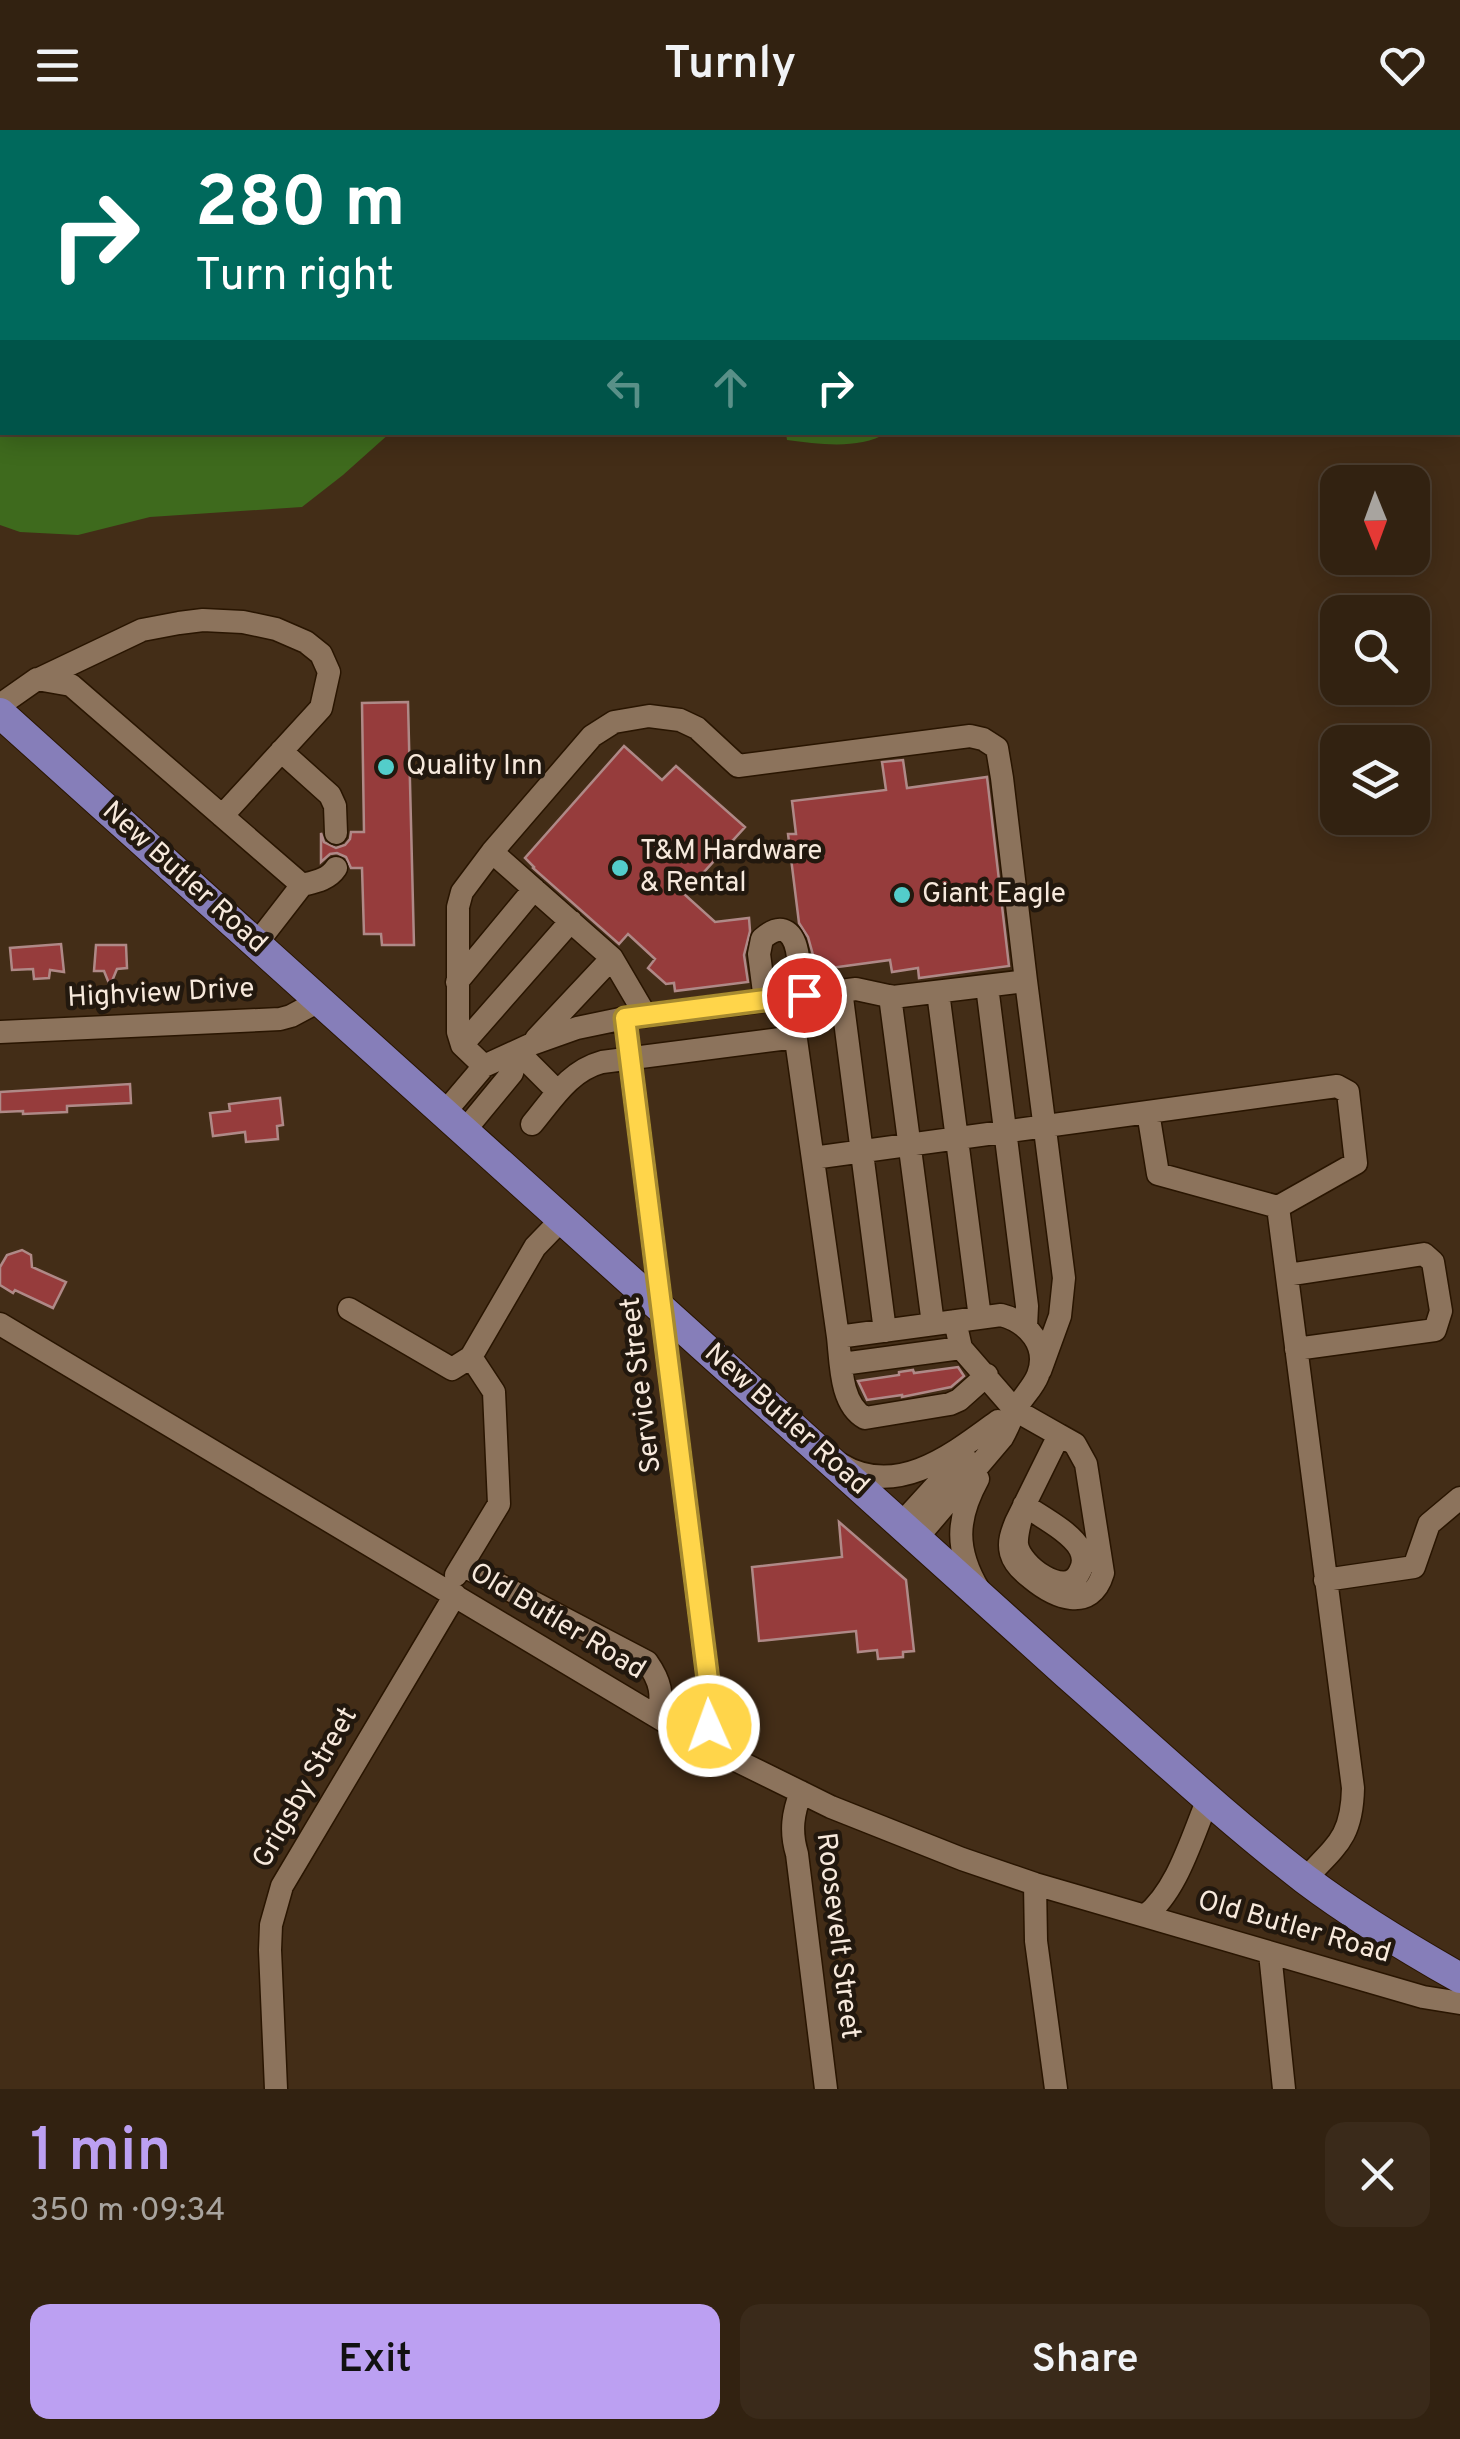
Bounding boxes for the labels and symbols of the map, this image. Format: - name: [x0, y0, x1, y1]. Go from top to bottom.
- north arrow: [1320, 465, 1430, 575]
- place label: Quality Inn: [406, 749, 543, 785]
- marker: Quality Inn: [375, 756, 397, 778]
- street label: New Butler Road: [94, 794, 274, 962]
- place label: T&M Hardware & Rental: [640, 834, 822, 902]
- marker: T&M Hardware & Rental: [609, 857, 631, 879]
- place label: Giant Eagle: [922, 877, 1066, 913]
- marker: Giant Eagle: [891, 884, 913, 906]
- pin: [762, 953, 847, 1038]
- street label: Highview Drive: [67, 971, 255, 1017]
- street label: Service Street: [613, 1295, 671, 1475]
- street label: New Butler Road: [696, 1336, 876, 1504]
- street label: Old Butler Road: [462, 1555, 652, 1689]
- position arrow: [657, 1674, 761, 1778]
- street label: Grigsby Street: [245, 1701, 367, 1875]
- street label: Roosevelt Street: [806, 1831, 868, 2041]
- street label: Old Butler Road: [1193, 1883, 1395, 1973]

